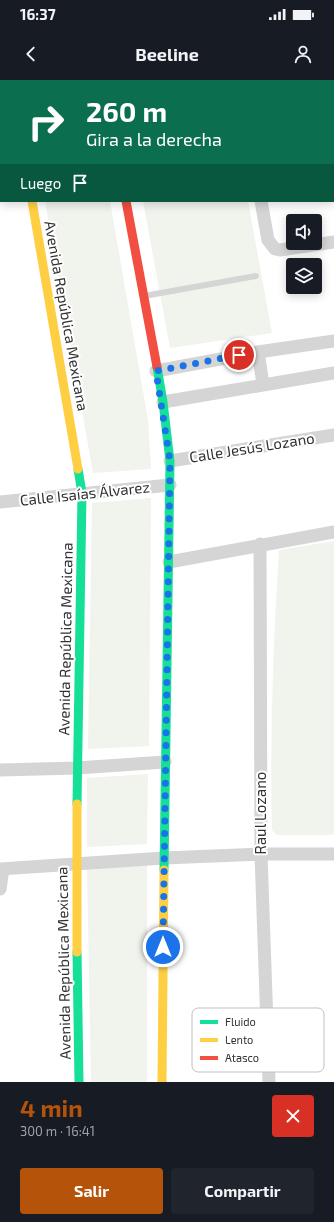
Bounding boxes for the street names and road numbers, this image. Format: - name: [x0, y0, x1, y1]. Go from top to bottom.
- street label: Avenida República Mexicana: [41, 219, 93, 412]
- street label: Calle Jesús Lozano: [188, 428, 316, 466]
- street label: Calle Isaías Álvarez: [19, 477, 151, 509]
- street label: Avenida República Mexicana: [54, 542, 76, 736]
- street label: Raul Lozano: [251, 772, 269, 854]
- street label: Avenida República Mexicana: [52, 866, 74, 1060]

